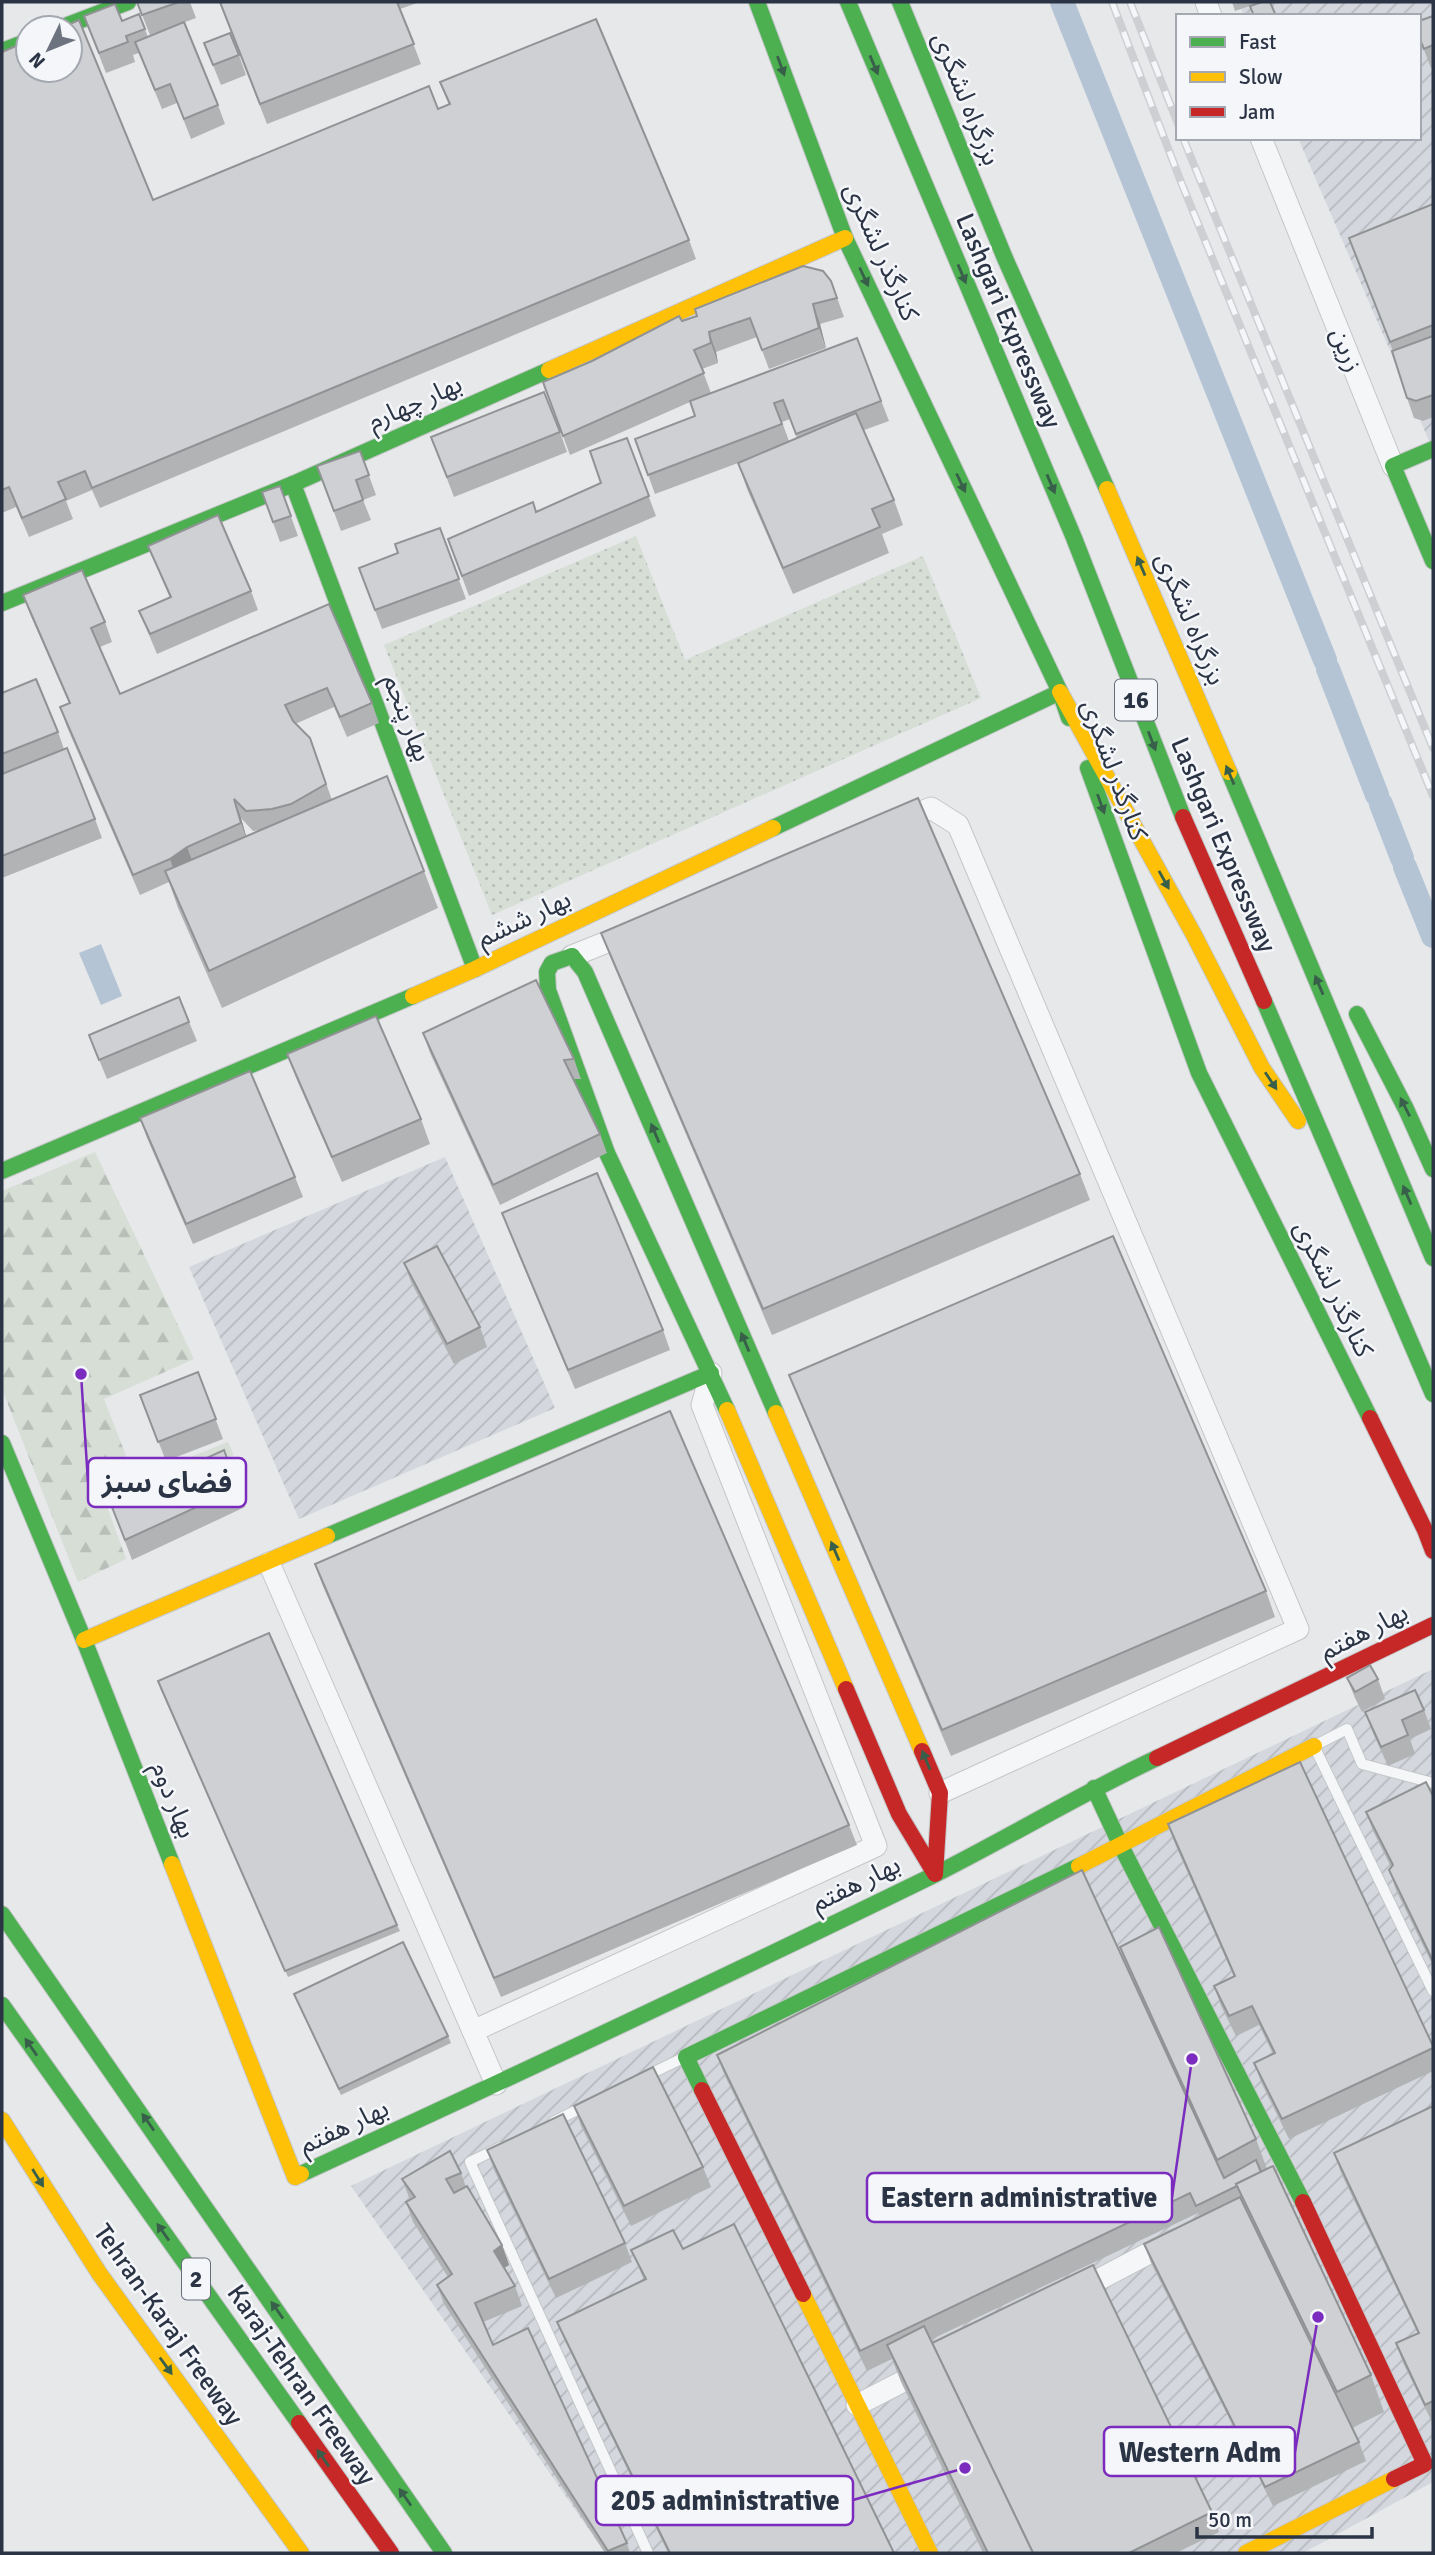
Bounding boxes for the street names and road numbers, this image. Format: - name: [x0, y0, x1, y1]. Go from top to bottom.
- street label: بزرگراه لشگری: [925, 28, 1007, 170]
- street label: کنارگذر لشگری: [836, 178, 926, 326]
- street label: Lashgari Expressway: [948, 209, 1068, 433]
- street label: زرین: [1323, 323, 1369, 377]
- street label: بهار چهارم: [363, 368, 468, 441]
- street label: بزرگراه لشگری: [1148, 548, 1232, 690]
- street label: بهار پنجم: [373, 670, 438, 767]
- road number: 16: [1115, 680, 1157, 720]
- street label: کنارگذر لشگری: [1074, 695, 1154, 845]
- street label: Lashgari Expressway: [1163, 733, 1283, 957]
- street label: بهار ششم: [472, 883, 577, 957]
- street label: کنارگذر لشگری: [1286, 1216, 1380, 1363]
- street label: بهار هفتم: [1314, 1596, 1415, 1671]
- street label: بهار دوم: [140, 1757, 203, 1844]
- street label: بهار هفتم: [806, 1849, 907, 1922]
- street label: بهار هفتم: [294, 2092, 395, 2164]
- street label: Tehran-Karaj Freeway: [86, 2218, 250, 2432]
- road number: 2: [182, 2258, 210, 2300]
- street label: Karaj-Tehran Freeway: [220, 2278, 382, 2492]

